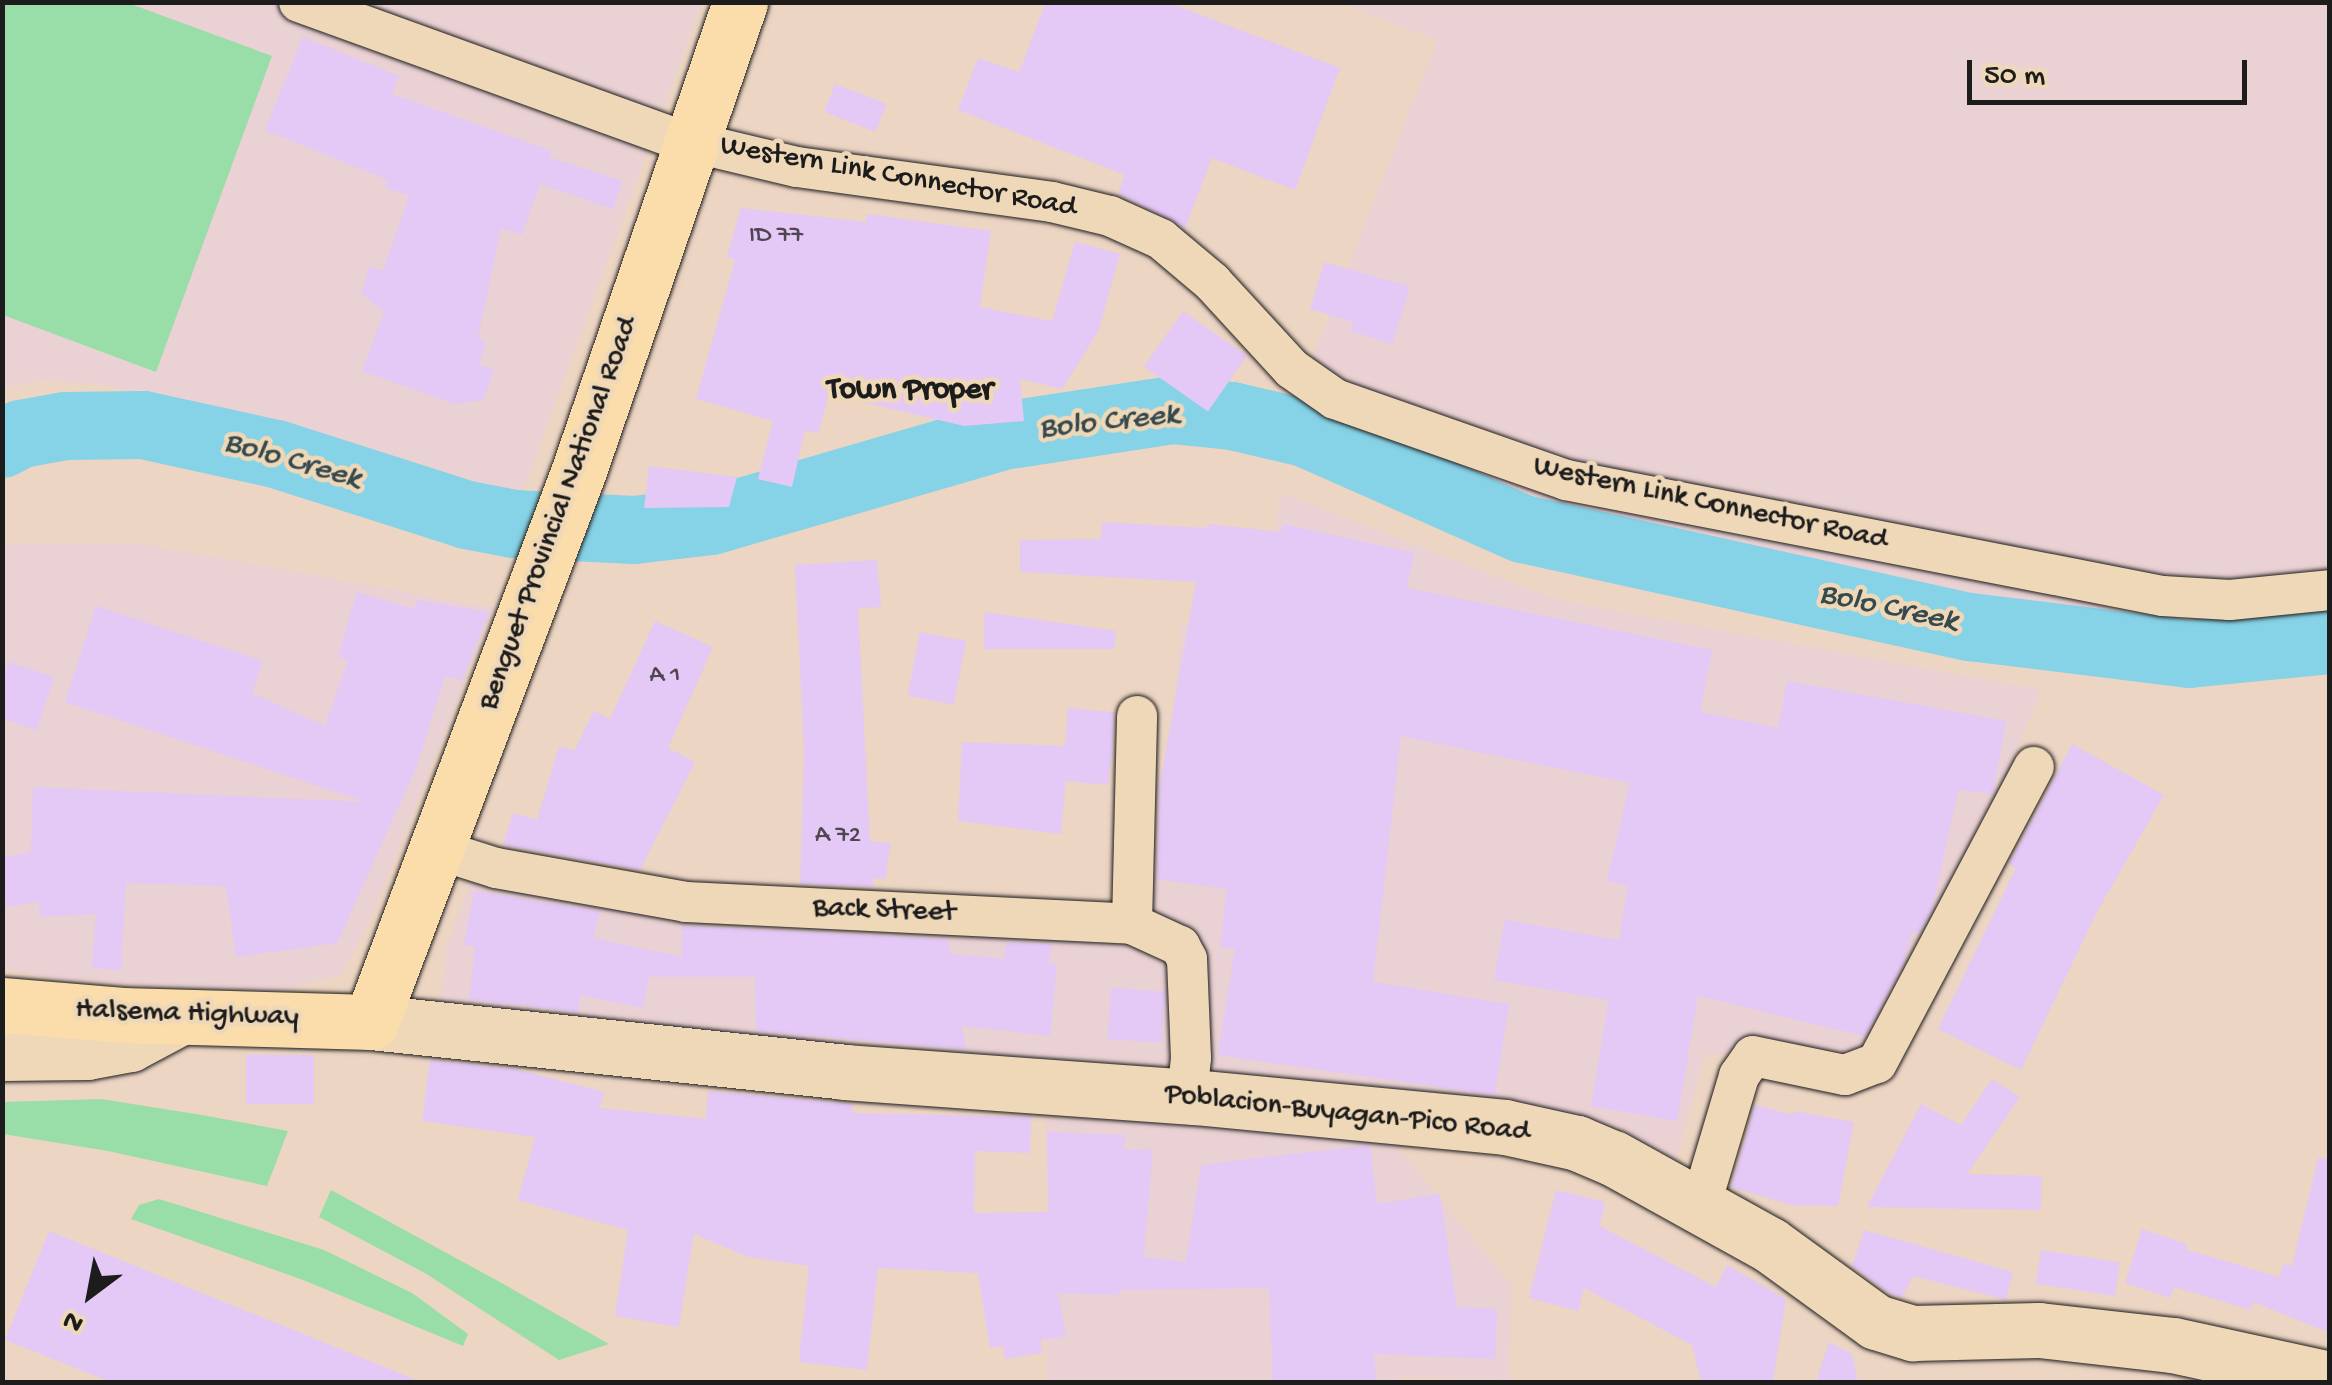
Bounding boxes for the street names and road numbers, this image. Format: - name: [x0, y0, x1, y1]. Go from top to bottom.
- street label: Western Link Connector Road: [717, 129, 1079, 227]
- street label: Benguet Provincial National Road: [472, 313, 648, 715]
- street label: Western Link Connector Road: [1530, 450, 1890, 560]
- street label: Back Street: [812, 892, 956, 932]
- street label: Halsema Highway: [75, 993, 299, 1037]
- street label: Poblacion-Buyagan-Pico Road: [1163, 1078, 1531, 1152]

